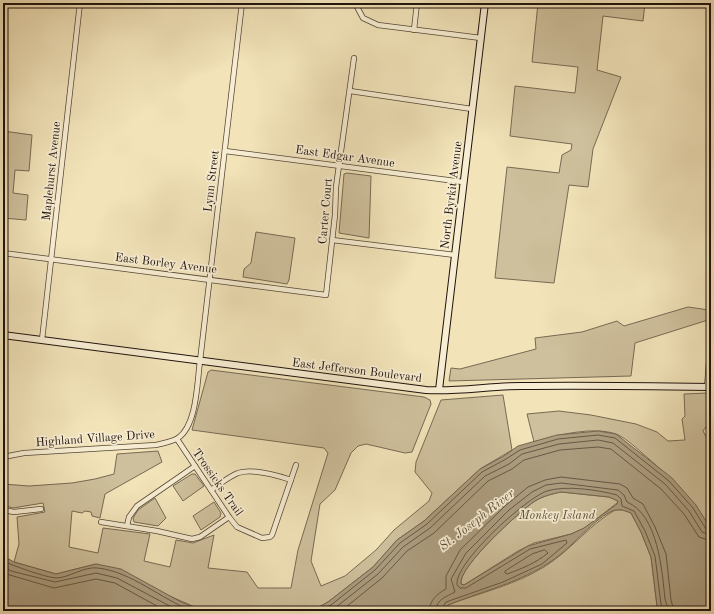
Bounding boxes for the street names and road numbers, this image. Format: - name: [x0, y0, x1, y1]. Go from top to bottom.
- street label: Maplehurst Avenue: [41, 120, 63, 221]
- street label: North Byrkit Avenue: [439, 140, 465, 250]
- street label: East Edgar Avenue: [294, 144, 396, 170]
- street label: Lynn Street: [202, 149, 222, 213]
- street label: Carter Court: [317, 177, 335, 245]
- street label: East Borley Avenue: [114, 252, 218, 276]
- street label: East Jefferson Boulevard: [291, 357, 423, 385]
- street label: Highland Village Drive: [35, 429, 156, 449]
- street label: Trossicks Trail: [190, 447, 245, 518]

